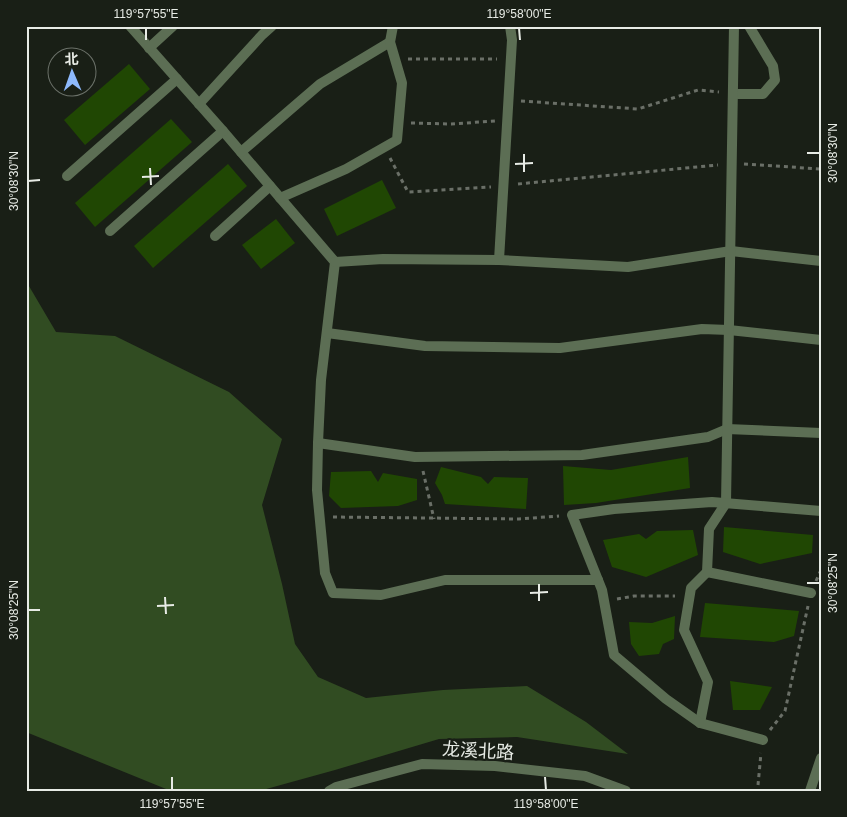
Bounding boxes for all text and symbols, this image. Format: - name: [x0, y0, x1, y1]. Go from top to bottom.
- text: 119°57'55"E: [113, 7, 179, 21]
- text: 119°58'00"E: [486, 7, 552, 21]
- north arrow: [48, 48, 98, 98]
- text: 北: [64, 51, 79, 67]
- text: 30°08'30"N: [826, 123, 840, 183]
- text: 30°08'30"N: [7, 151, 21, 211]
- text: 30°08'25"N: [826, 553, 840, 613]
- text: 30°08'25"N: [7, 580, 21, 640]
- street label: 龙溪北路: [442, 739, 514, 763]
- text: 119°57'55"E: [139, 797, 205, 811]
- text: 119°58'00"E: [513, 797, 579, 811]

